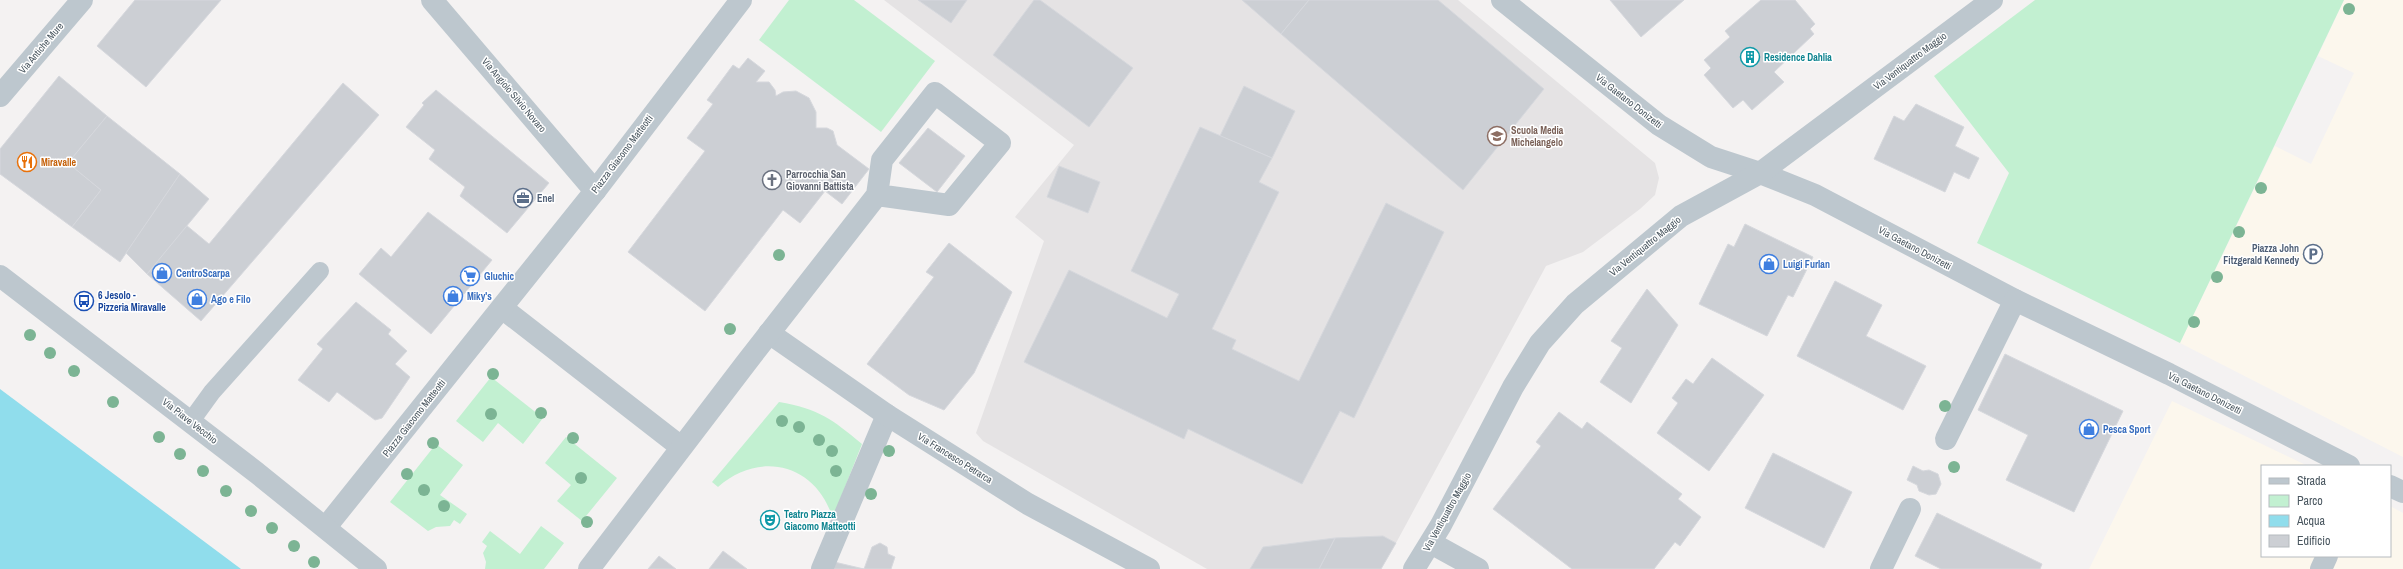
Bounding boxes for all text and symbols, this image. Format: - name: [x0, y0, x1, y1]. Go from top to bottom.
- street label: Via Antiche Mure: [16, 19, 66, 76]
- street label: Via Ventiquattro Maggio: [1871, 29, 1950, 93]
- building icon: Residence Dahlia: [1739, 46, 1761, 68]
- place label: Residence Dahlia: [1764, 51, 1832, 64]
- street label: Via Angiolo Silvio Novaro: [479, 55, 549, 135]
- street label: Via Gaetano Donizetti: [1593, 71, 1665, 131]
- street label: Piazza Giacomo Matteotti: [588, 112, 656, 196]
- place label: Scuola Media Michelangelo: [1511, 124, 1564, 149]
- school or university icon: Scuola Media Michelangelo: [1486, 125, 1508, 147]
- restaurant icon: Miravalle: [16, 151, 38, 173]
- place label: Miravalle: [41, 156, 77, 169]
- place label: Parrocchia San Giovanni Battista: [786, 168, 854, 193]
- church icon: Parrocchia San Giovanni Battista: [761, 169, 783, 191]
- office icon: Enel: [512, 187, 534, 209]
- place label: Enel: [537, 192, 554, 205]
- street label: Via Ventiquattro Maggio: [1607, 213, 1684, 279]
- street label: Via Gaetano Donizetti: [1876, 223, 1954, 273]
- place label: Piazza John Fitzgerald Kennedy: [2223, 242, 2299, 267]
- parking icon: Piazza John Fitzgerald Kennedy: [2302, 243, 2324, 265]
- shop icon: Luigi Furlan: [1758, 253, 1780, 275]
- place label: Luigi Furlan: [1783, 258, 1830, 271]
- shop icon: CentroScarpa: [151, 262, 173, 284]
- supermarket icon: Gluchic: [459, 265, 481, 287]
- place label: CentroScarpa: [176, 267, 230, 280]
- place label: Gluchic: [484, 270, 515, 283]
- shop icon: Miky's: [442, 285, 464, 307]
- shop icon: Ago e Filo: [186, 288, 208, 310]
- place label: 6 Jesolo - Pizzeria Miravalle: [98, 289, 166, 314]
- bus stop icon: 6 Jesolo - Pizzeria Miravalle: [73, 290, 95, 312]
- place label: Miky's: [467, 290, 492, 303]
- place label: Ago e Filo: [211, 293, 251, 306]
- street label: Via Gaetano Donizetti: [2166, 369, 2244, 417]
- street label: Piazza Giacomo Matteotti: [380, 377, 448, 459]
- street label: Via Piave Vecchio: [160, 395, 221, 447]
- shop icon: Pesca Sport: [2078, 418, 2100, 440]
- place label: Pesca Sport: [2103, 423, 2151, 436]
- street label: Via Francesco Petrarca: [915, 430, 995, 487]
- legend: [2261, 465, 2391, 557]
- street label: Via Ventiquattro Maggio: [1420, 470, 1474, 554]
- text: Strada: [2297, 473, 2327, 489]
- text: Parco: [2297, 493, 2323, 509]
- place label: Teatro Piazza Giacomo Matteotti: [784, 508, 856, 533]
- theatre icon: Teatro Piazza Giacomo Matteotti: [759, 509, 781, 531]
- text: Acqua: [2296, 513, 2325, 529]
- text: Edificio: [2297, 533, 2330, 549]

